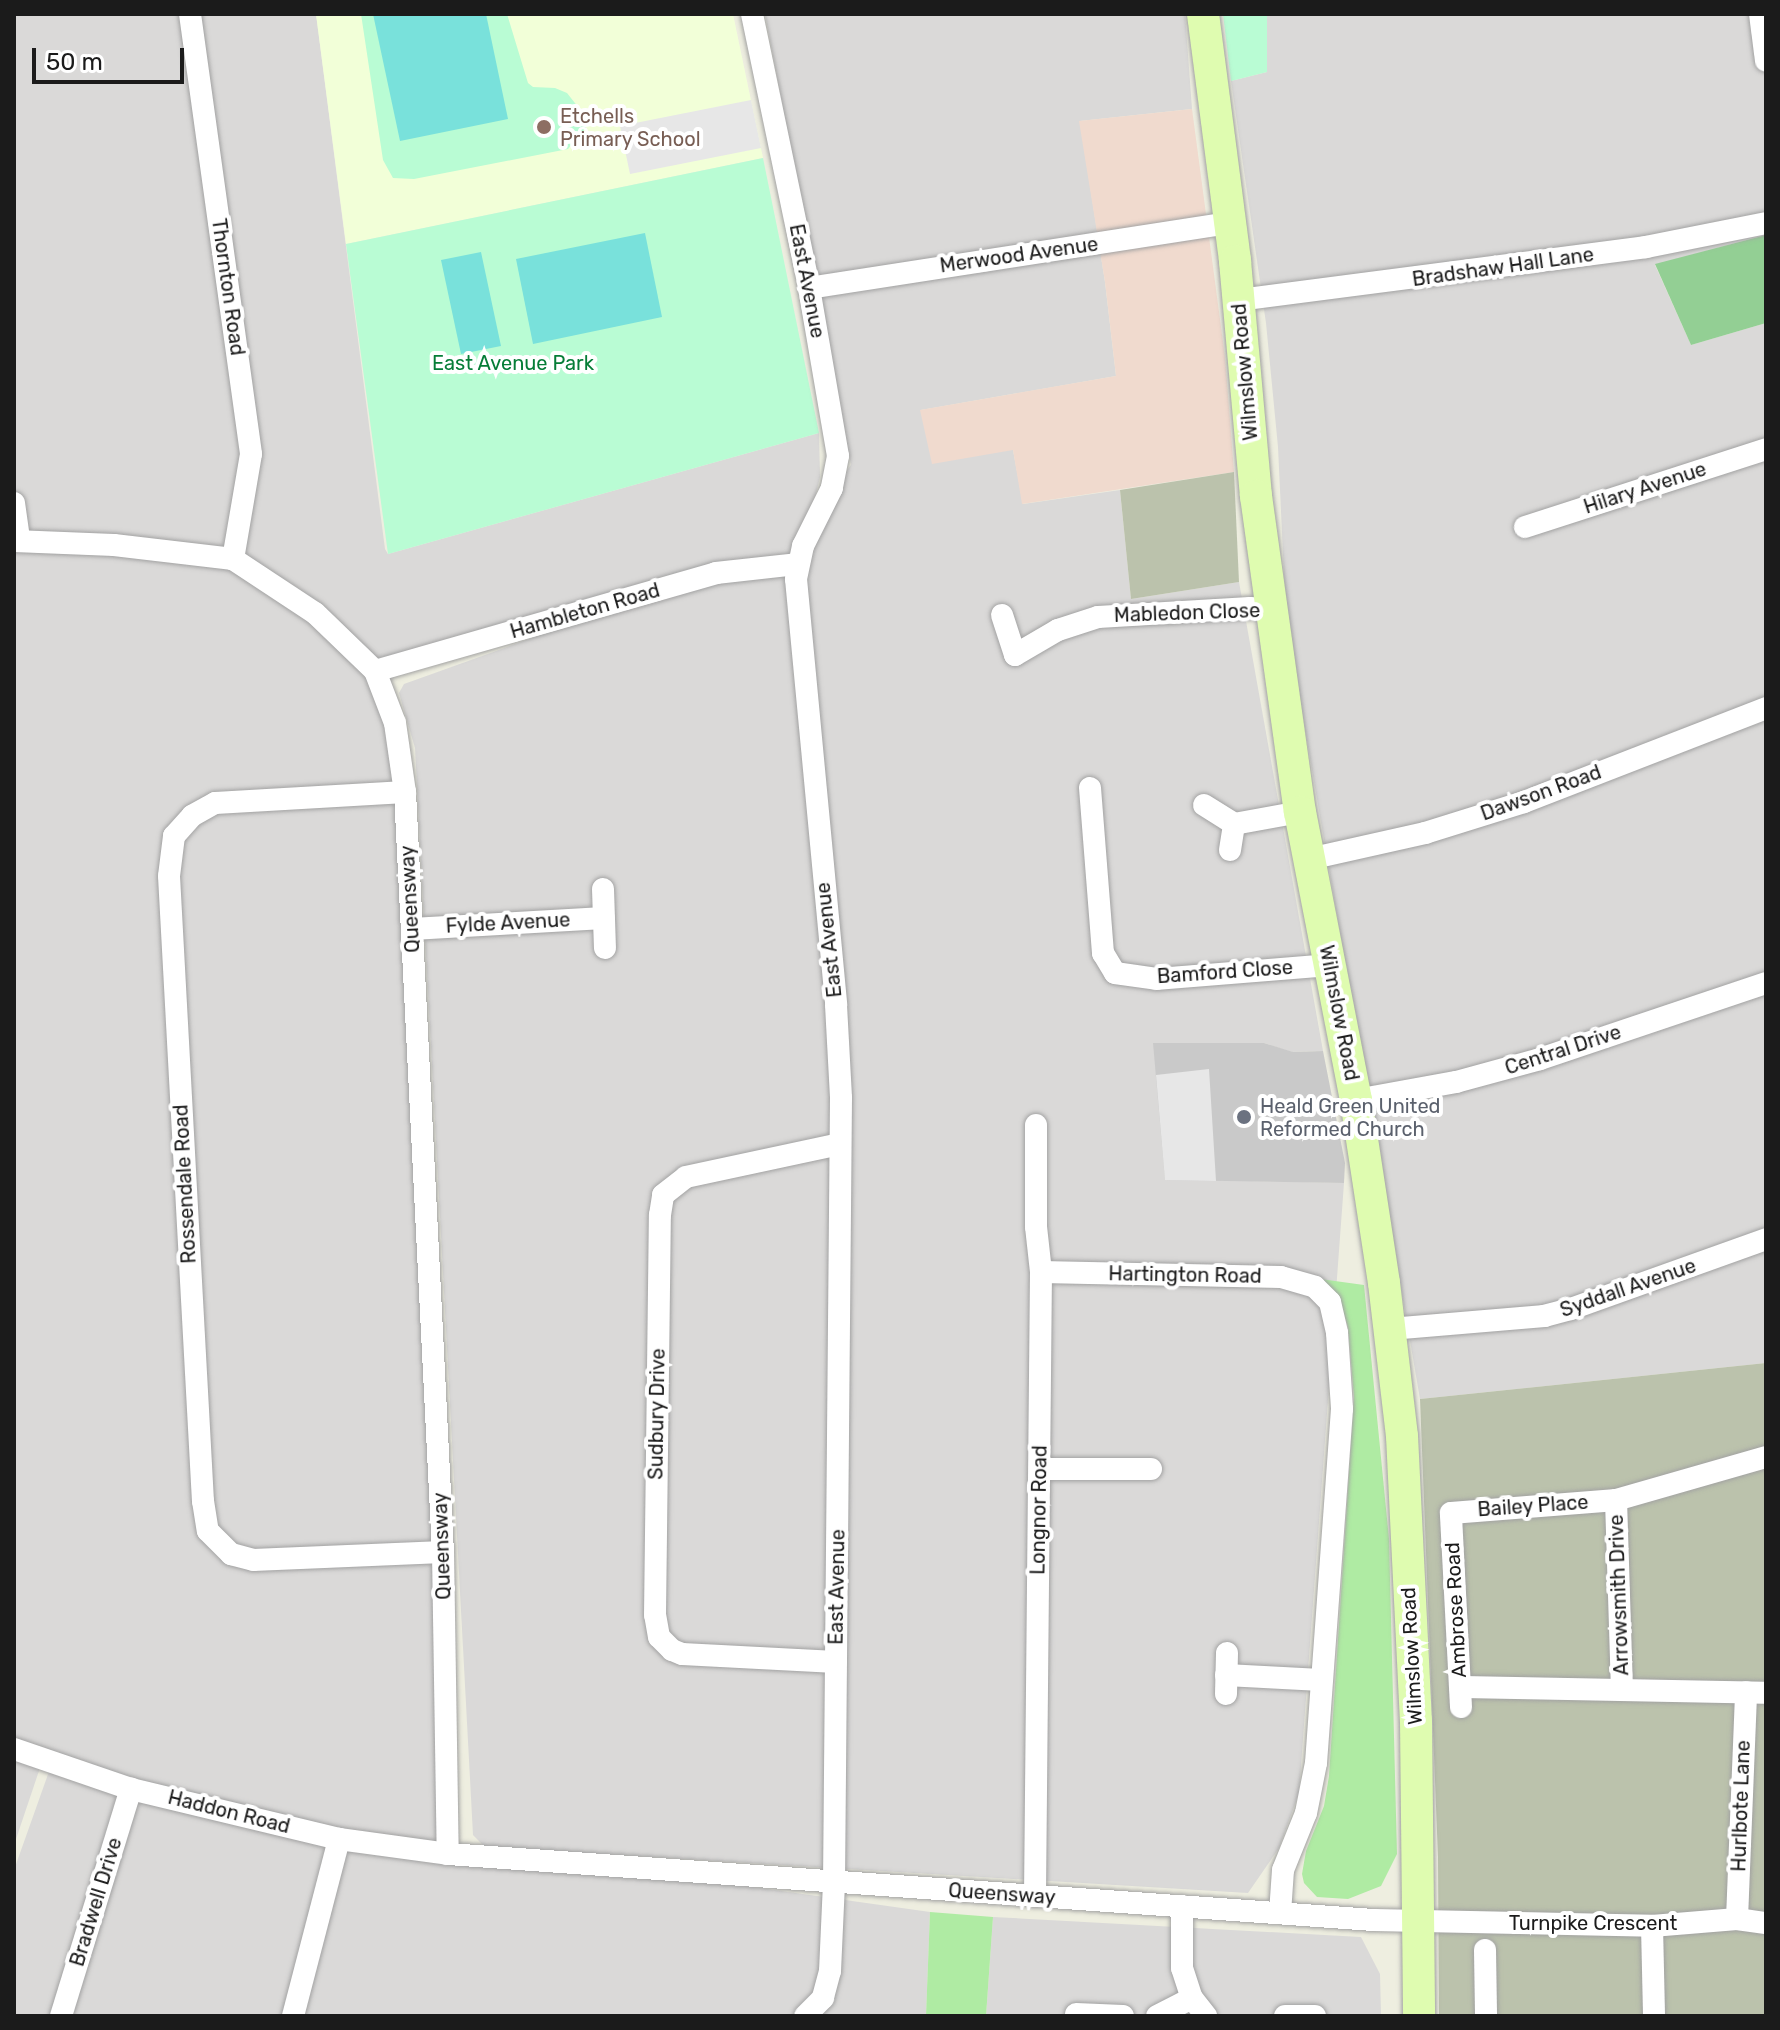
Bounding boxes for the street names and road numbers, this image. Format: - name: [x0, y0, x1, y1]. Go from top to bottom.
- street label: Thornton Road: [207, 217, 249, 357]
- street label: East Avenue: [784, 222, 830, 340]
- street label: Merwood Avenue: [938, 232, 1100, 278]
- street label: Bradshaw Hall Lane: [1410, 242, 1596, 292]
- street label: Wilmslow Road: [1227, 302, 1263, 442]
- street label: Hilary Avenue: [1580, 457, 1710, 519]
- street label: Hambleton Road: [507, 578, 663, 644]
- street label: Mabledon Close: [1113, 598, 1261, 628]
- street label: Dawson Road: [1477, 760, 1605, 826]
- street label: Queensway: [395, 845, 425, 953]
- street label: East Avenue: [811, 881, 847, 999]
- street label: Fylde Avenue: [445, 908, 571, 938]
- street label: Wilmslow Road: [1314, 943, 1364, 1083]
- street label: Bamford Close: [1156, 955, 1294, 989]
- street label: Central Drive: [1502, 1020, 1624, 1080]
- street label: Rossendale Road: [169, 1104, 201, 1264]
- street label: Syddall Avenue: [1557, 1253, 1699, 1323]
- street label: Hartington Road: [1108, 1262, 1262, 1288]
- street label: Sudbury Drive: [644, 1348, 670, 1480]
- street label: Longnor Road: [1026, 1445, 1052, 1575]
- street label: Bailey Place: [1476, 1490, 1590, 1522]
- street label: Queensway: [428, 1492, 456, 1600]
- street label: Arrowsmith Drive: [1604, 1514, 1634, 1676]
- street label: East Avenue: [824, 1529, 850, 1645]
- street label: Ambrose Road: [1440, 1542, 1472, 1678]
- street label: Wilmslow Road: [1396, 1586, 1428, 1726]
- street label: Hurlbote Lane: [1727, 1740, 1755, 1872]
- street label: Haddon Road: [165, 1785, 293, 1839]
- street label: Bradwell Drive: [65, 1835, 127, 1969]
- street label: Queensway: [947, 1878, 1057, 1910]
- street label: Turnpike Crescent: [1509, 1911, 1677, 1935]

